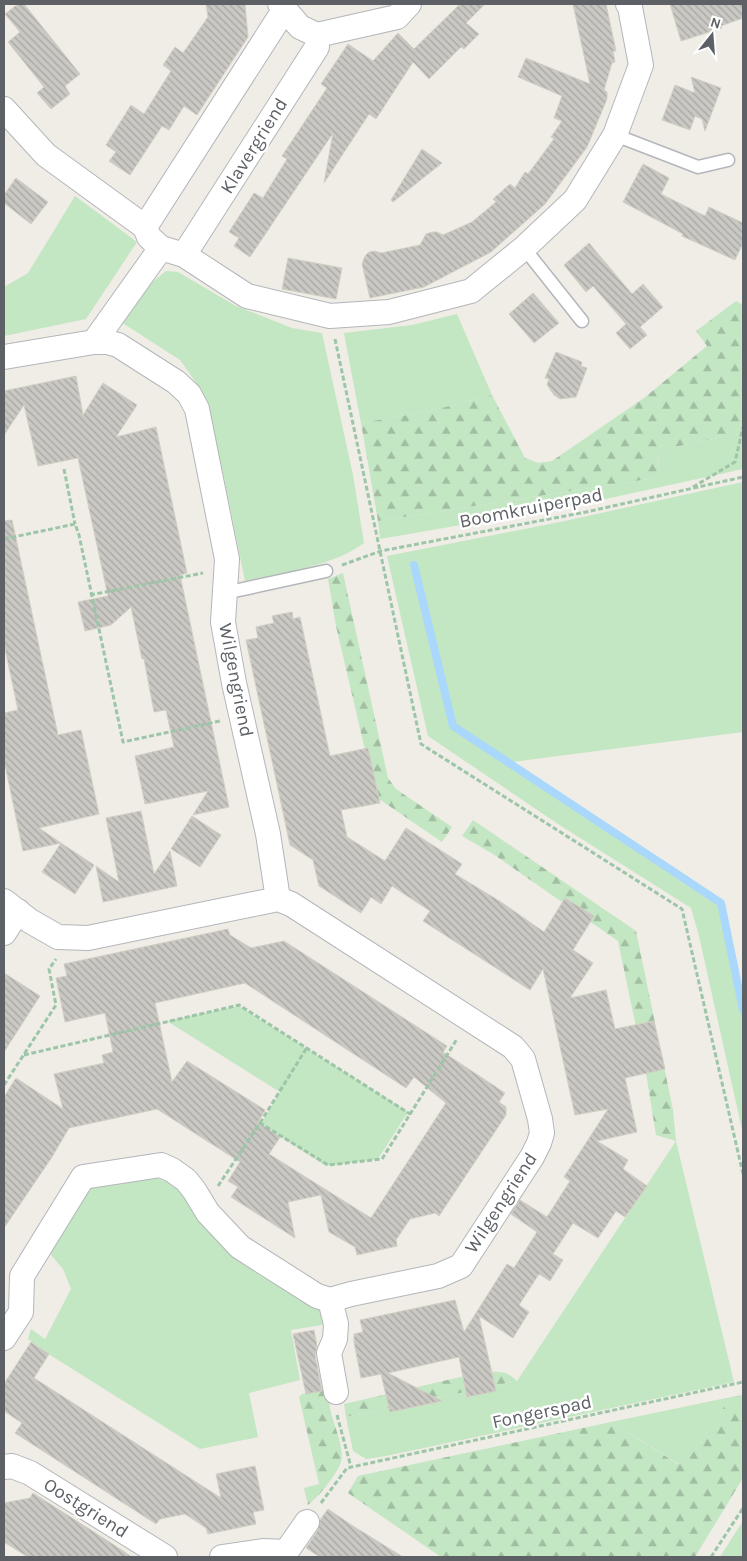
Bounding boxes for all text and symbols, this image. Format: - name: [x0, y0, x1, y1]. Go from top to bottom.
- north arrow: [687, 10, 737, 60]
- text: N: [708, 13, 723, 33]
- street label: Klavergriend: [216, 94, 292, 198]
- street label: Boomkruiperpad: [457, 483, 605, 533]
- street label: Wilgengriend: [214, 621, 258, 739]
- street label: Wilgengriend: [460, 1149, 542, 1257]
- street label: Fongerspad: [490, 1391, 594, 1433]
- street label: Oostgriend: [40, 1473, 132, 1543]

